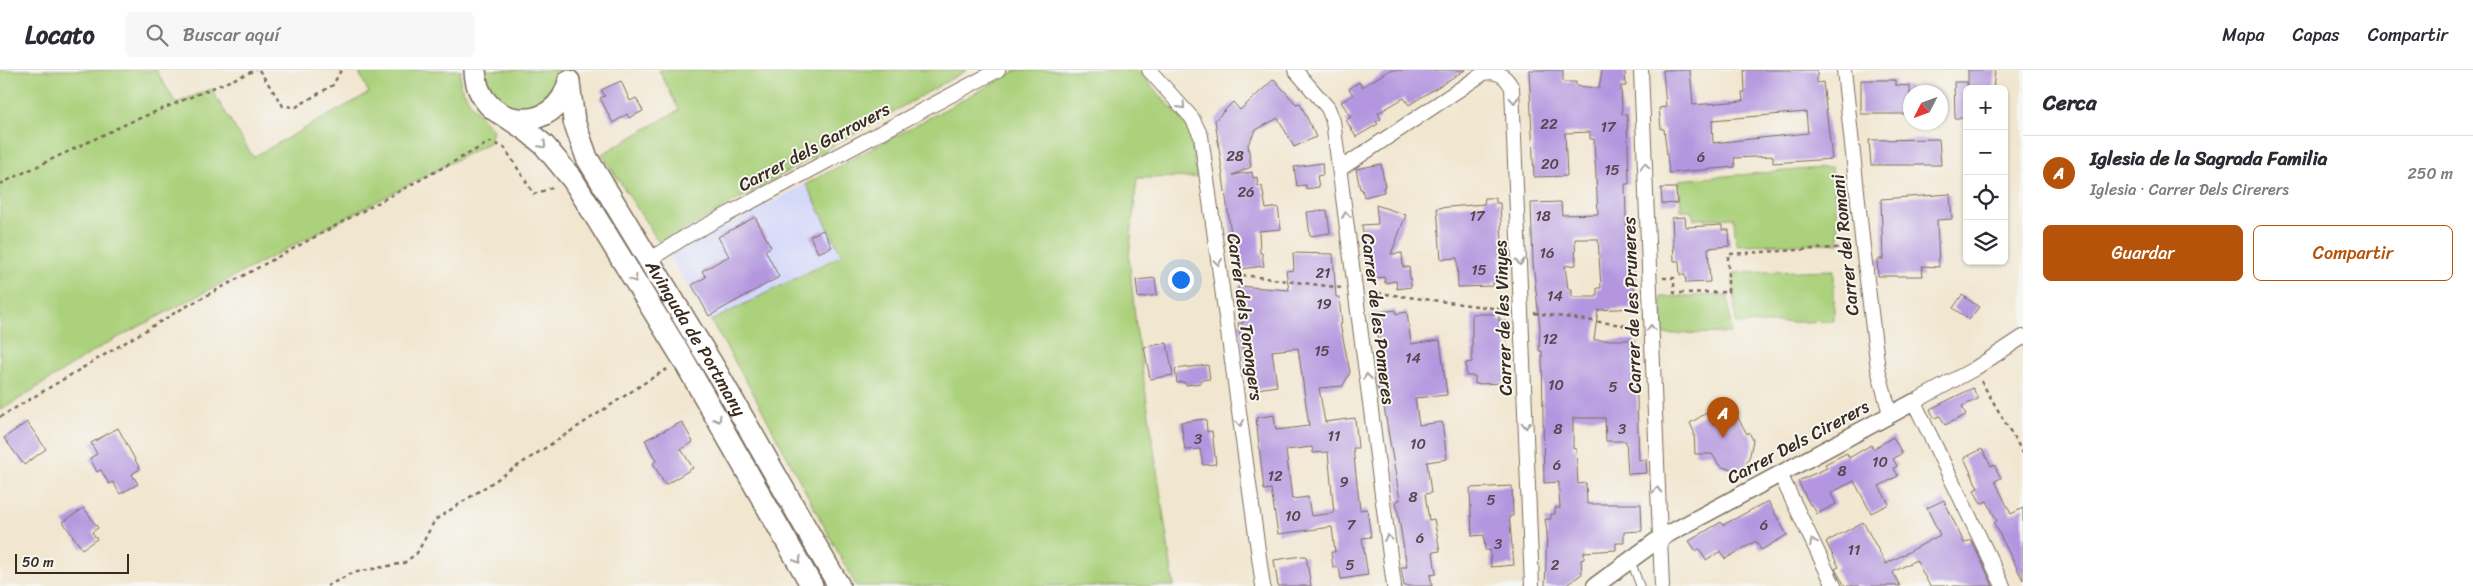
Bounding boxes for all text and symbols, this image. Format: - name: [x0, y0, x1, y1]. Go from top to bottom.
- search box: [125, 12, 475, 57]
- text: Locato: [25, 14, 95, 56]
- text: Buscar aquí: [183, 18, 280, 51]
- text: Mapa: [2222, 19, 2265, 51]
- text: Capas: [2293, 19, 2340, 51]
- text: Compartir: [2368, 19, 2448, 51]
- icon: search: [143, 21, 171, 49]
- text: Cerca: [2043, 84, 2097, 122]
- north arrow: [1903, 85, 1948, 130]
- map controls: [1963, 85, 2008, 265]
- button: +: [1963, 85, 2008, 130]
- street label: Carrer dels Garrovers: [732, 93, 897, 201]
- one-way arrow: [1508, 96, 1519, 104]
- one-way arrow: [1176, 101, 1185, 110]
- house number: 22: [1540, 111, 1558, 137]
- house number: 17: [1600, 114, 1617, 140]
- button: −: [1963, 130, 2008, 175]
- one-way arrow: [538, 139, 547, 148]
- text: Iglesia de la Sagrada Familia: [2090, 142, 2327, 175]
- house number: 28: [1226, 143, 1244, 169]
- house number: 6: [1697, 144, 1705, 170]
- house number: 20: [1541, 151, 1559, 177]
- house number: 15: [1604, 157, 1620, 183]
- text: A: [2054, 159, 2064, 188]
- text: 250 m: [2407, 159, 2453, 188]
- one-way arrow: [1640, 161, 1650, 169]
- street label: Carrer del Romani: [1822, 172, 1868, 317]
- button: locate: [1963, 175, 2008, 220]
- text: Iglesia · Carrer Dels Cirerers: [2090, 175, 2289, 204]
- house number: 26: [1237, 179, 1255, 205]
- house number: 17: [1469, 203, 1486, 229]
- house number: 18: [1535, 203, 1551, 229]
- one-way arrow: [1341, 211, 1352, 219]
- street label: Carrer de les Pruneres: [1613, 215, 1651, 394]
- button: layers: [1963, 220, 2008, 265]
- button: Guardar: [2043, 225, 2243, 281]
- button: Compartir: [2253, 225, 2453, 281]
- street label: Carrer dels Torongers: [1217, 231, 1273, 404]
- street label: Carrer de les Pomeres: [1352, 232, 1404, 407]
- street label: Carrer de les Vinyes: [1484, 239, 1522, 396]
- house number: 16: [1540, 240, 1554, 266]
- street label: Avinguda de Portmany: [636, 253, 755, 423]
- house number: 15: [1471, 257, 1487, 283]
- one-way arrow: [1212, 258, 1223, 266]
- one-way arrow: [1515, 259, 1525, 267]
- house number: 21: [1315, 260, 1331, 286]
- your location: [1168, 267, 1194, 293]
- one-way arrow: [628, 274, 638, 283]
- house number: 14: [1547, 283, 1563, 309]
- house number: 19: [1316, 291, 1332, 317]
- one-way arrow: [1646, 324, 1656, 332]
- house number: 12: [1542, 326, 1558, 352]
- house number: 15: [1314, 338, 1330, 364]
- house number: 14: [1405, 345, 1421, 371]
- one-way arrow: [1362, 372, 1373, 380]
- house number: 10: [1548, 372, 1564, 398]
- house number: 5: [1608, 374, 1618, 400]
- street label: Carrer Dels Cirerers: [1721, 391, 1876, 493]
- pin: A: [1707, 397, 1739, 438]
- one-way arrow: [711, 413, 721, 422]
- house number: 8: [1553, 416, 1563, 442]
- house number: 3: [1618, 416, 1626, 442]
- one-way arrow: [1235, 418, 1245, 427]
- one-way arrow: [1521, 422, 1531, 429]
- house number: 11: [1328, 423, 1340, 449]
- house number: 3: [1194, 426, 1202, 452]
- house number: 10: [1410, 431, 1426, 457]
- house number: 10: [1872, 449, 1888, 475]
- house number: 6: [1553, 452, 1561, 478]
- house number: 8: [1837, 458, 1847, 484]
- house number: 12: [1267, 463, 1283, 489]
- house number: 9: [1339, 469, 1349, 495]
- house number: 8: [1408, 484, 1418, 510]
- one-way arrow: [1652, 486, 1663, 494]
- house number: 5: [1486, 487, 1496, 513]
- house number: 10: [1285, 503, 1301, 529]
- house number: 7: [1347, 512, 1357, 538]
- house number: 6: [1760, 512, 1768, 538]
- house number: 6: [1416, 525, 1424, 551]
- house number: 3: [1494, 531, 1502, 557]
- one-way arrow: [1383, 533, 1394, 541]
- house number: 11: [1848, 537, 1860, 563]
- one-way arrow: [1809, 538, 1819, 547]
- text: 50 m: [22, 550, 54, 575]
- scale bar: [15, 551, 129, 574]
- house number: 5: [1345, 552, 1355, 578]
- house number: 2: [1551, 552, 1560, 578]
- one-way arrow: [792, 555, 802, 564]

